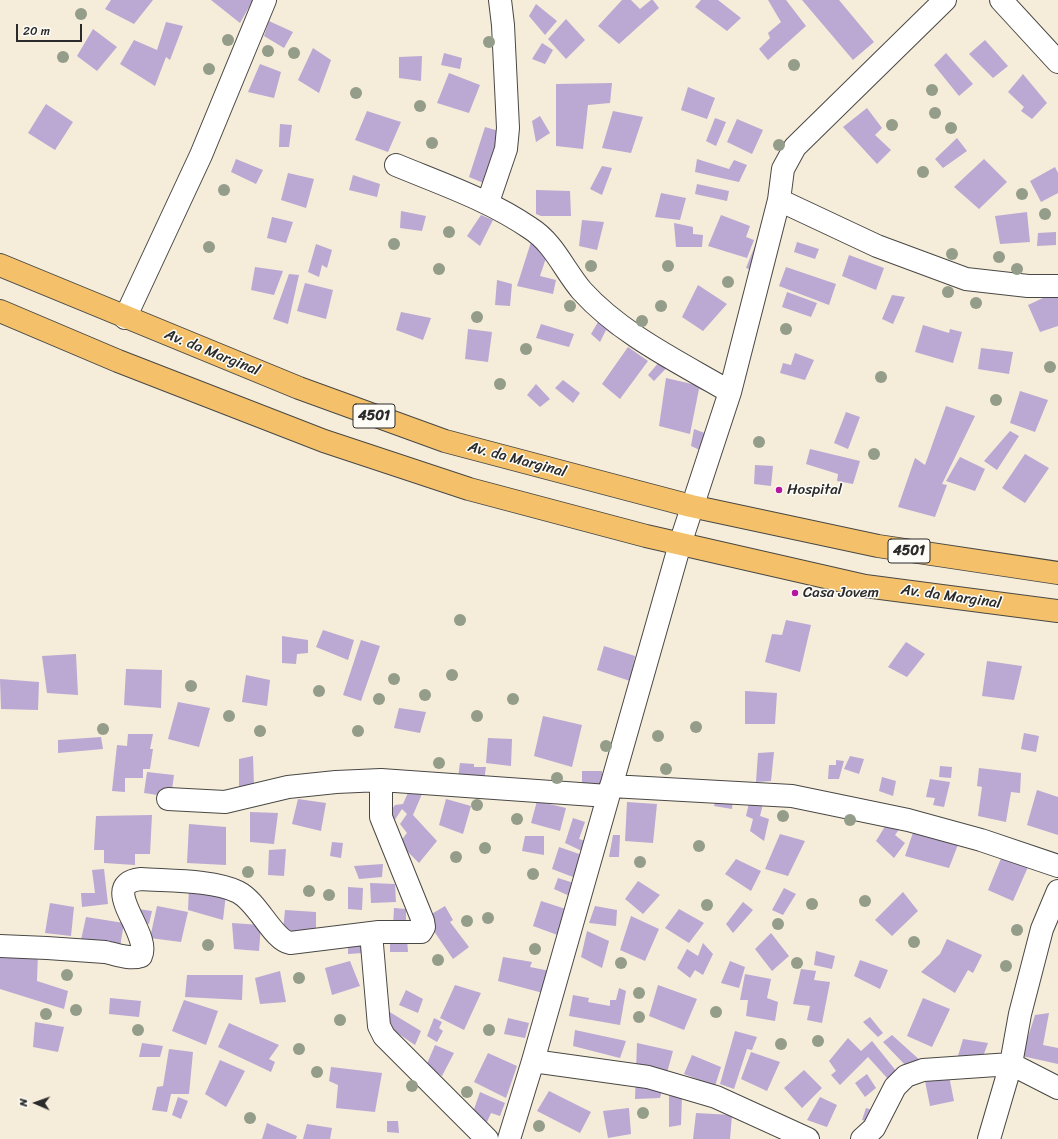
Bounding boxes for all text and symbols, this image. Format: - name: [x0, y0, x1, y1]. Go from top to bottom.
- scale bar: [18, 16, 84, 42]
- text: 20 m: [23, 20, 50, 42]
- street label: Av. da Marginal: [162, 326, 262, 380]
- road number: 4501: [353, 404, 395, 428]
- street label: Av. da Marginal: [466, 438, 568, 482]
- place label: Hospital: [787, 481, 842, 499]
- marker: Hospital: [774, 485, 784, 495]
- road number: 4501: [888, 539, 930, 563]
- street label: Av. da Marginal: [900, 581, 1002, 613]
- place label: Casa Jovem: [803, 584, 879, 602]
- marker: Casa Jovem: [790, 588, 800, 598]
- north arrow: [16, 1083, 56, 1123]
- text: N: [14, 1098, 33, 1107]

